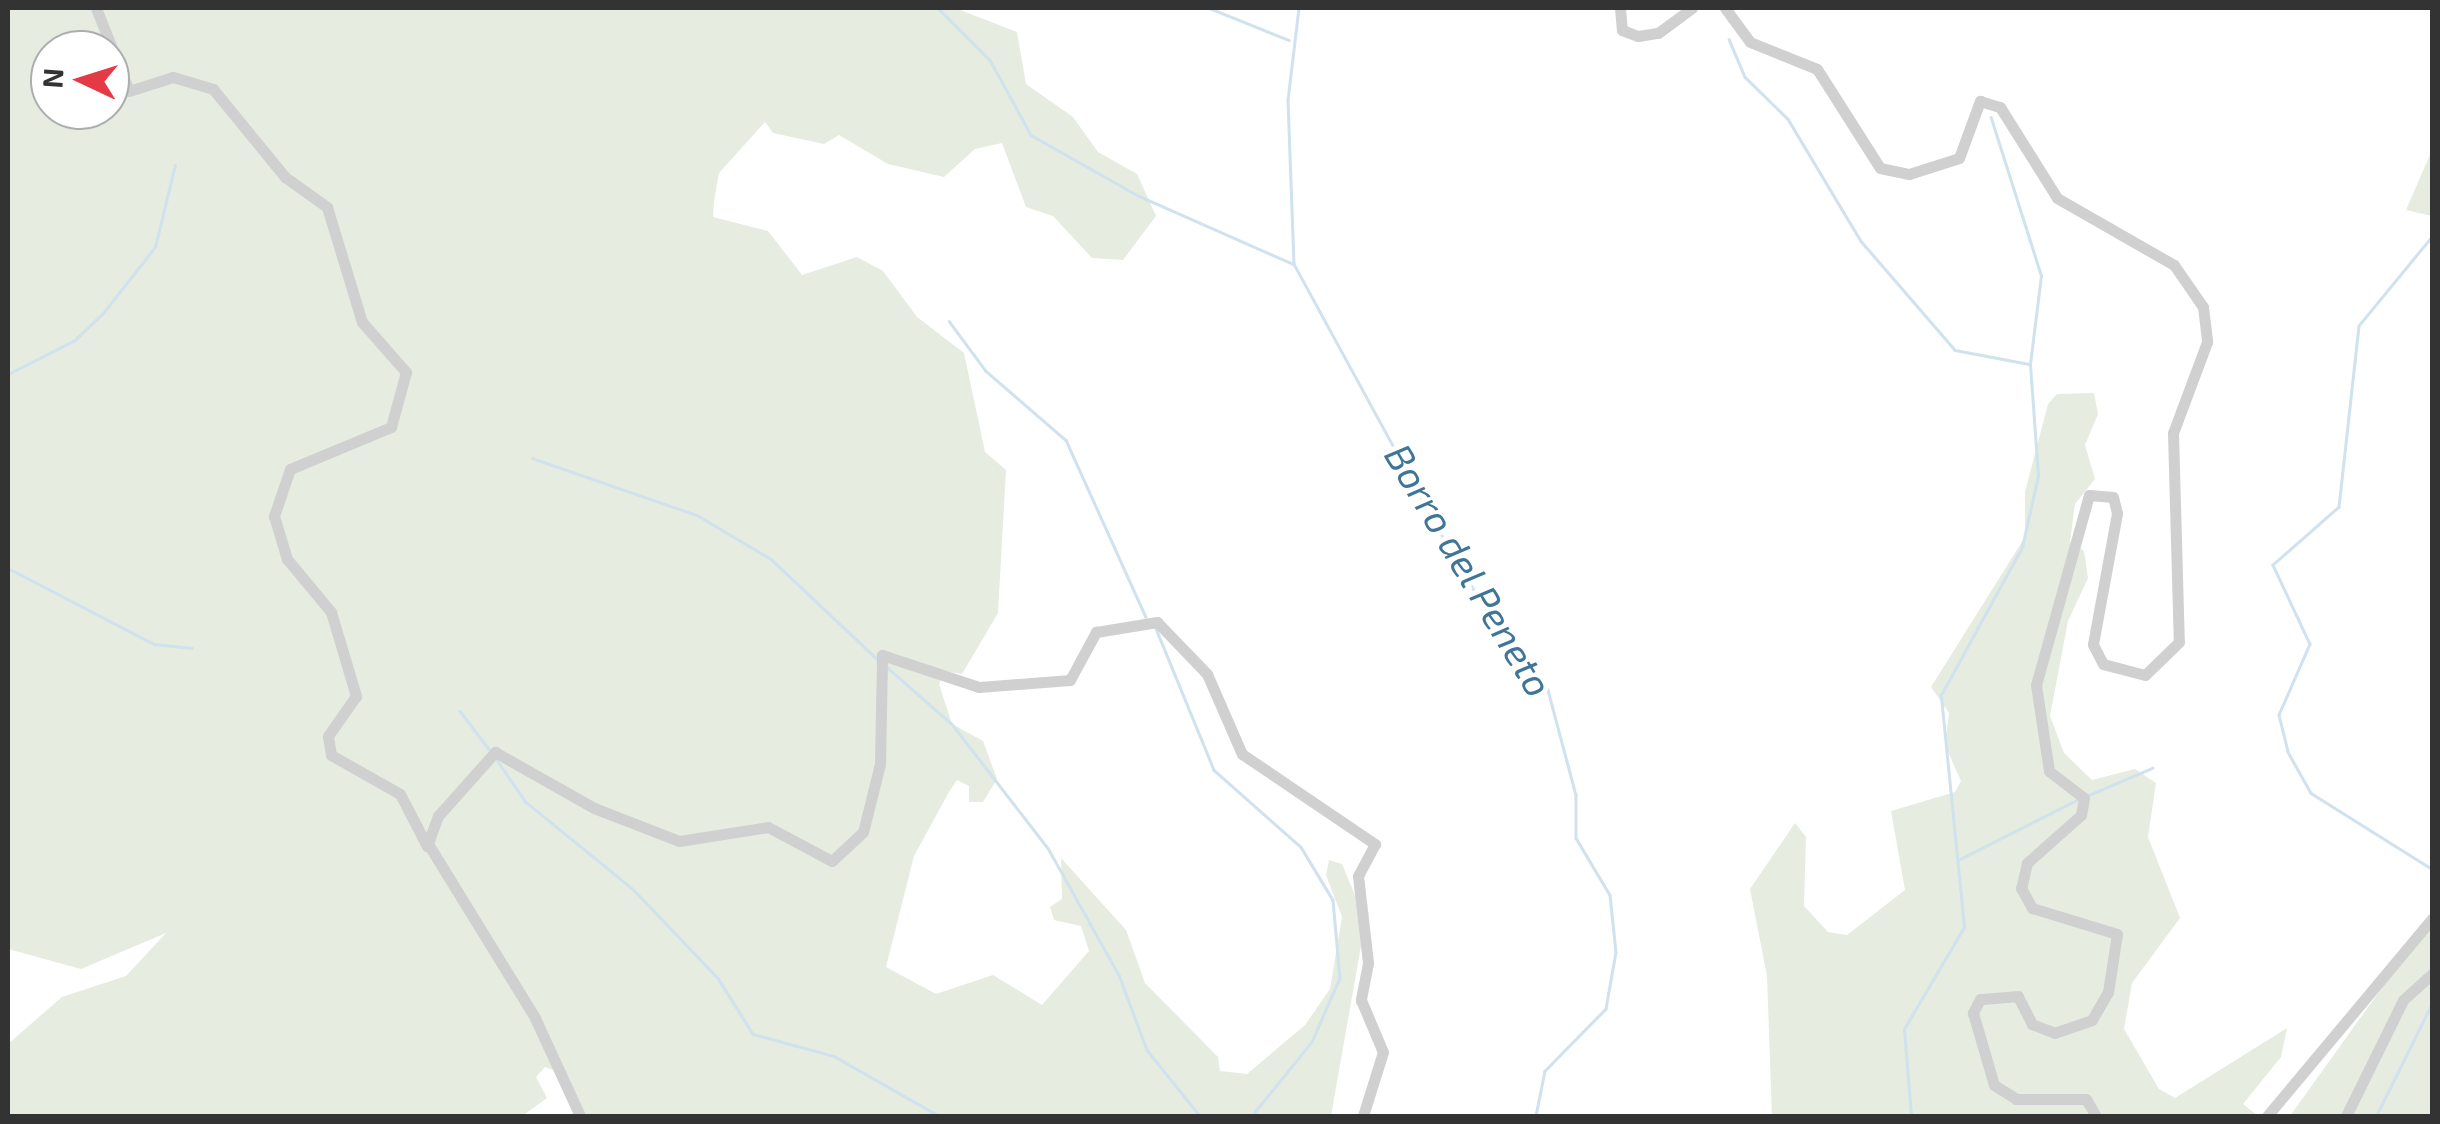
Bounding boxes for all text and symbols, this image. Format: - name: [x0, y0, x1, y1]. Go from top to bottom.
- north arrow: [30, 30, 130, 130]
- text: N: [34, 67, 70, 89]
- water label: Borro del Peneto: [1375, 435, 1563, 705]

